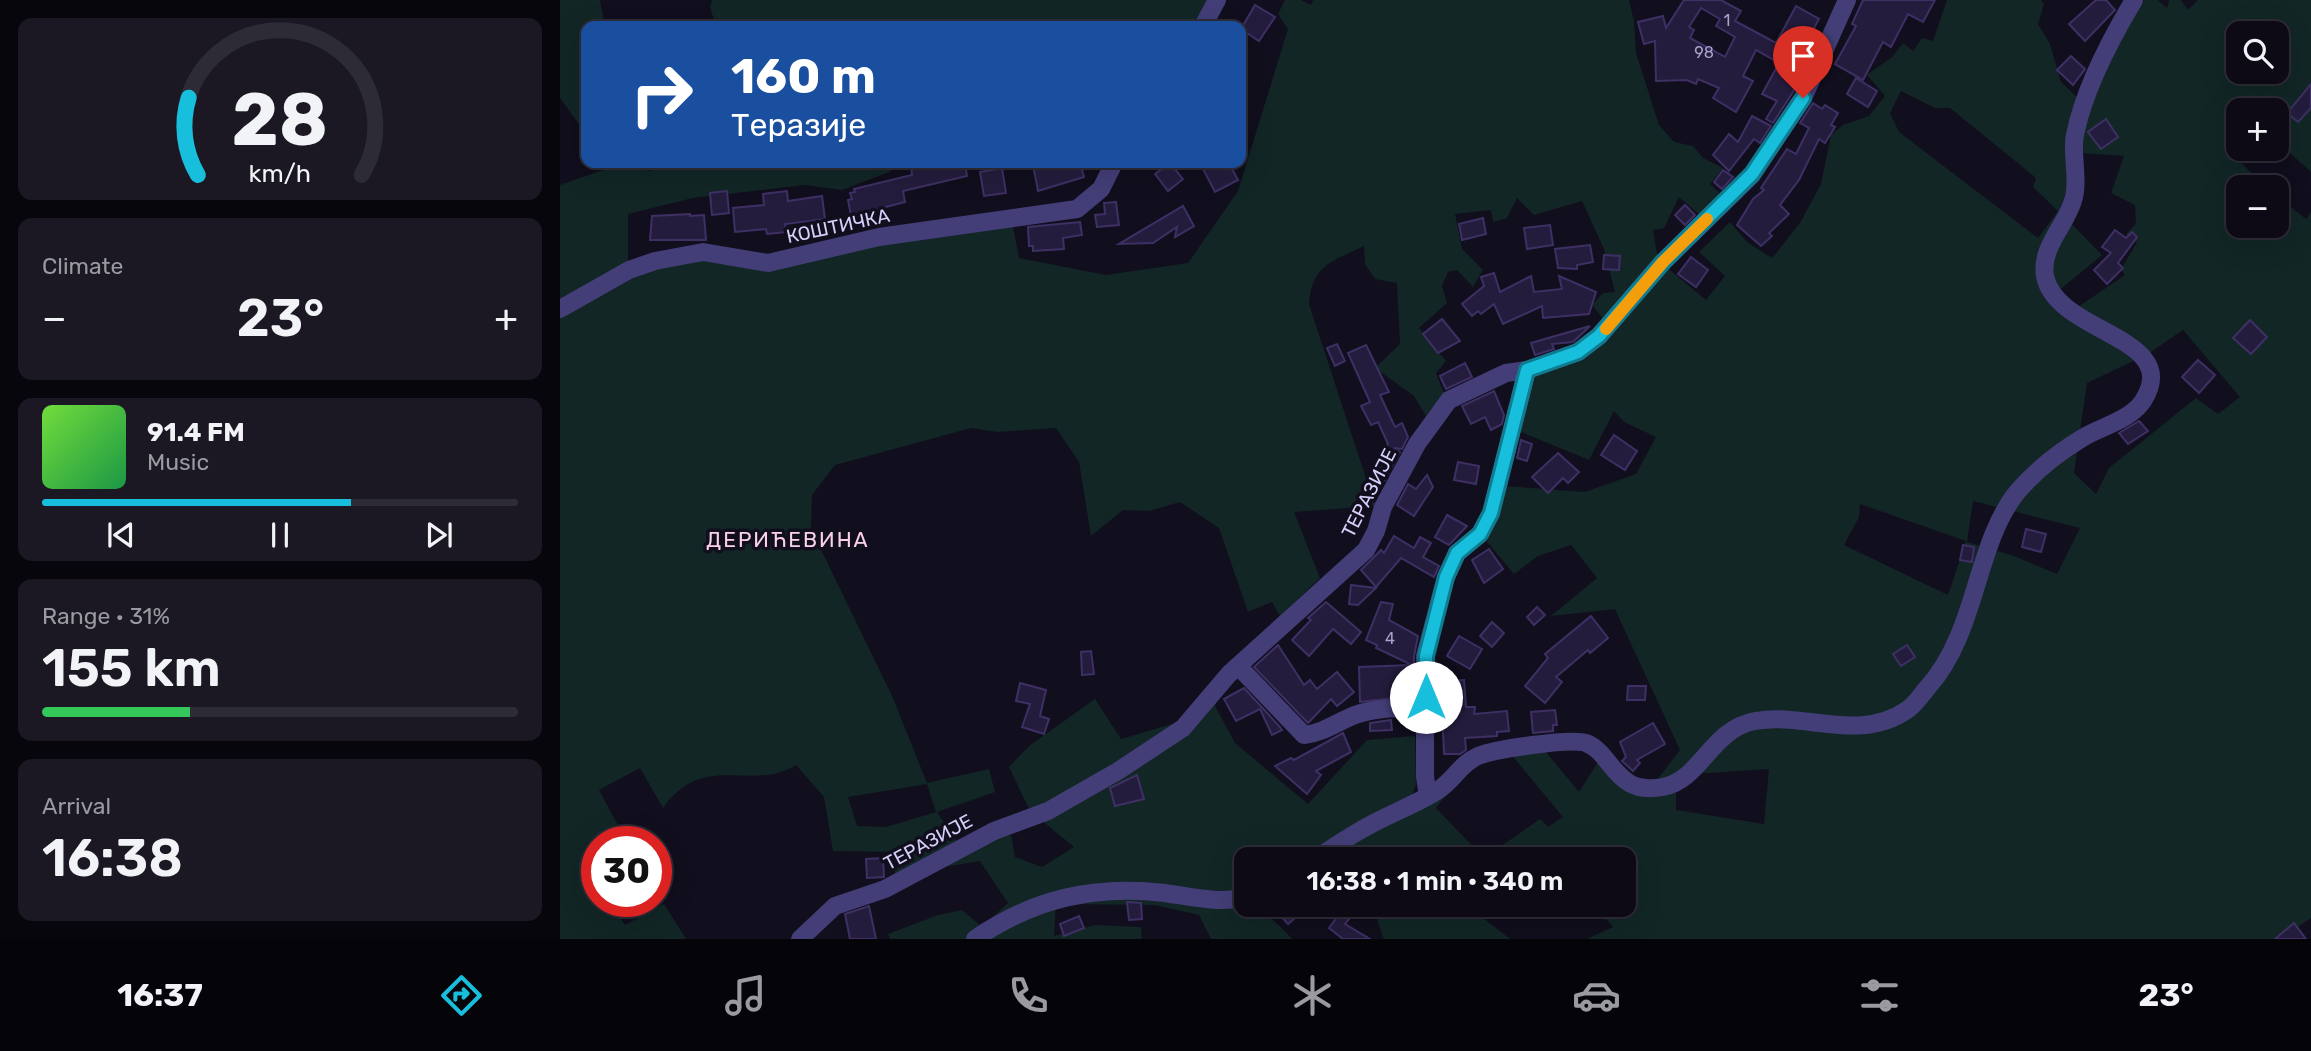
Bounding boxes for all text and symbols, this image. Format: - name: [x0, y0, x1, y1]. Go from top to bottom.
- house number: 1: [1724, 11, 1730, 30]
- map controls: [2226, 21, 2289, 238]
- button: search: [2226, 21, 2289, 84]
- pin: [1773, 26, 1833, 98]
- icon: arrive: [1784, 37, 1822, 75]
- house number: 98: [1694, 43, 1714, 62]
- text: 160 m: [731, 47, 876, 105]
- icon: right: [616, 49, 707, 140]
- text: 28: [232, 77, 328, 163]
- button: +: [2226, 98, 2289, 161]
- text: Теразије: [731, 106, 866, 144]
- text: km/h: [249, 159, 311, 188]
- button: −: [2226, 175, 2289, 238]
- street label: КОШТИЧКА: [784, 204, 892, 248]
- text: Climate: [42, 252, 123, 280]
- text: 23°: [237, 287, 324, 349]
- text: −: [42, 295, 67, 341]
- text: +: [494, 295, 518, 341]
- text: 91.4 FM: [147, 417, 245, 448]
- street label: ТЕРАЗИЈЕ: [1337, 445, 1401, 541]
- text: Music: [147, 448, 209, 476]
- icon: previous: [102, 516, 140, 554]
- icon: pause: [261, 516, 299, 554]
- icon: next: [420, 516, 458, 554]
- district label: ДЕРИЋЕВИНА: [706, 527, 870, 552]
- text: Range · 31%: [42, 602, 170, 630]
- house number: 4: [1385, 629, 1395, 648]
- text: 155 km: [42, 637, 221, 699]
- position arrow: [1389, 660, 1463, 734]
- text: Arrival: [42, 792, 111, 820]
- street label: ТЕРАЗИЈЕ: [880, 809, 976, 875]
- speed limit sign: 30: [581, 826, 672, 917]
- text: 16:38: [42, 827, 183, 889]
- text: 16:38 · 1 min · 340 m: [1307, 866, 1563, 897]
- icon: directions: [437, 971, 486, 1020]
- icon: music: [721, 971, 770, 1020]
- icon: phone: [1004, 971, 1053, 1020]
- icon: climate: [1288, 971, 1337, 1020]
- icon: car: [1572, 971, 1621, 1020]
- icon: filters: [1855, 971, 1904, 1020]
- text: 16:37: [117, 976, 203, 1014]
- text: 23°: [2139, 976, 2194, 1014]

